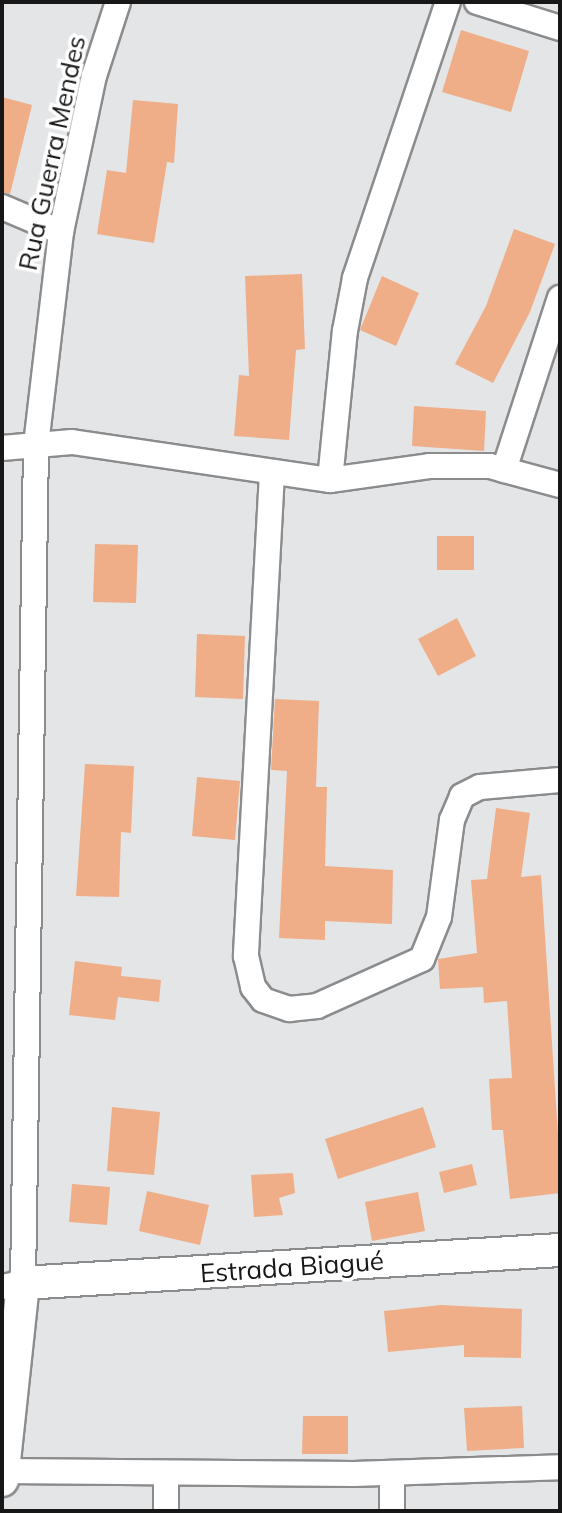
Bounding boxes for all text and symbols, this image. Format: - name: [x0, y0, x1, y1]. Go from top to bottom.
- street label: Rua Guerra Mendes: [12, 33, 92, 273]
- street label: Estrada Biagué: [199, 1245, 385, 1289]

